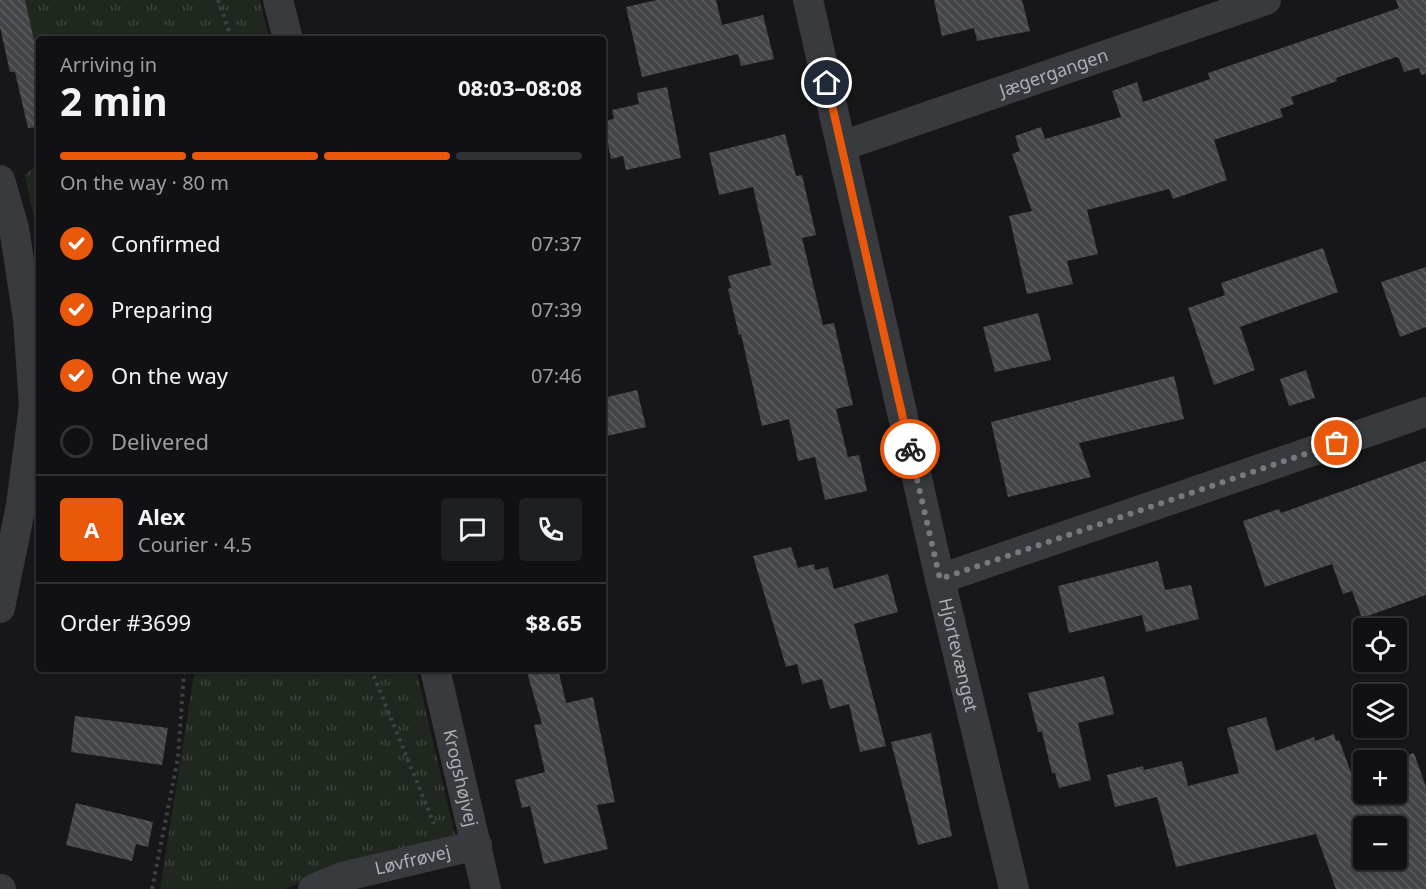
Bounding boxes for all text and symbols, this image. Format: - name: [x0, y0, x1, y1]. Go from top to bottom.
- street label: Jægergangen: [994, 42, 1111, 103]
- text: Arriving in: [60, 51, 157, 78]
- pin: [801, 57, 852, 108]
- icon: home: [810, 66, 843, 99]
- text: 08:03–08:08: [458, 72, 582, 102]
- text: 2 min: [60, 74, 167, 127]
- text: On the way · 80 m: [60, 169, 229, 196]
- icon: check: [60, 227, 93, 260]
- text: Confirmed: [111, 228, 221, 258]
- text: 07:37: [531, 230, 582, 257]
- icon: check: [60, 293, 93, 326]
- text: Preparing: [111, 294, 213, 324]
- text: 07:39: [531, 296, 582, 323]
- icon: check: [60, 359, 93, 392]
- text: On the way: [111, 360, 228, 390]
- text: 07:46: [531, 362, 582, 389]
- pin: [1311, 417, 1362, 468]
- courier: [880, 419, 940, 479]
- text: Delivered: [111, 426, 209, 456]
- icon: bag: [1320, 426, 1353, 459]
- icon: bike: [894, 433, 927, 466]
- button: chat: [441, 498, 504, 561]
- button: phone: [519, 498, 582, 561]
- text: Alex: [138, 501, 185, 531]
- text: A: [84, 514, 99, 544]
- text: Courier · 4.5: [138, 531, 252, 558]
- street label: Hjortevænget: [934, 595, 984, 715]
- text: Order #3699: [60, 607, 191, 637]
- text: $8.65: [525, 607, 582, 637]
- map controls: [1353, 618, 1407, 870]
- button: locate: [1353, 618, 1407, 672]
- button: layers: [1353, 684, 1407, 738]
- street label: Krogshøjvej: [438, 727, 484, 829]
- button: +: [1353, 750, 1407, 804]
- button: −: [1353, 816, 1407, 870]
- street label: Løvfrøvej: [372, 839, 453, 880]

